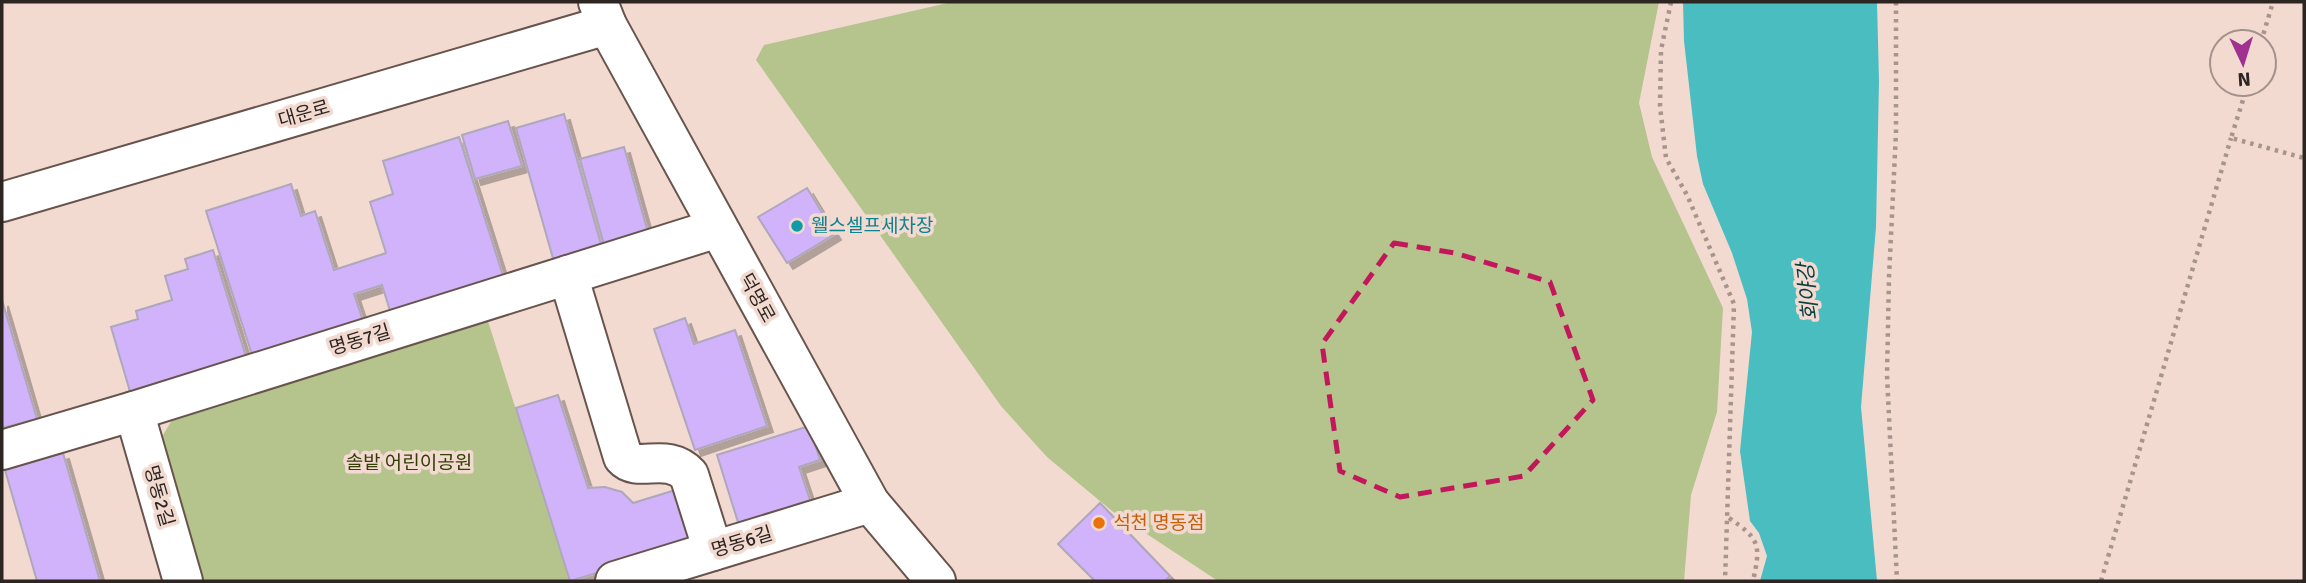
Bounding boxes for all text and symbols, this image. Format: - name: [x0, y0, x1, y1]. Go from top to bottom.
- north arrow: [2208, 28, 2278, 98]
- text: N: [2237, 67, 2252, 91]
- street label: 대운로: [275, 95, 333, 133]
- place label: 웰스셀프세차장: [811, 214, 933, 238]
- marker: 웰스셀프세차장: [789, 218, 805, 234]
- water label: 회야강: [1792, 259, 1824, 322]
- street label: 덕명로: [734, 269, 780, 327]
- street label: 명동7길: [327, 319, 393, 361]
- park label: 솔밭 어린이공원: [346, 451, 472, 475]
- street label: 명동2길: [139, 463, 179, 529]
- place label: 석천 명동점: [1113, 511, 1205, 535]
- marker: 석천 명동점: [1091, 515, 1107, 531]
- street label: 명동6길: [709, 521, 775, 563]

